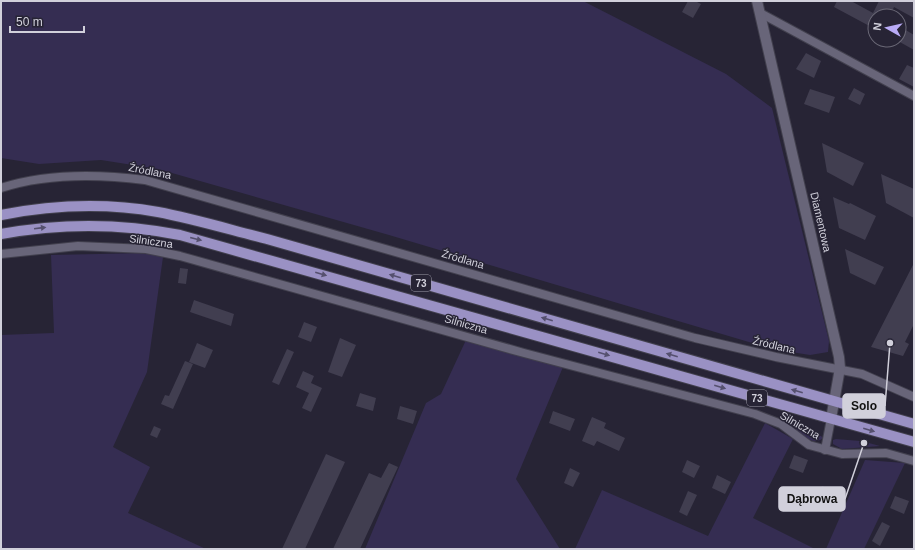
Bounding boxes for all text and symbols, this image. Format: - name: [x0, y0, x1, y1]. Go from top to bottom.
- scale bar: [10, 8, 84, 34]
- north arrow: [867, 8, 907, 48]
- text: 50 m: [16, 15, 43, 29]
- text: N: [871, 22, 884, 31]
- street label: Źródlana: [128, 161, 173, 181]
- street label: Diamentowa: [808, 191, 834, 254]
- one-way arrow: [33, 225, 46, 231]
- street label: Silniczna: [128, 232, 175, 250]
- one-way arrow: [190, 236, 202, 242]
- street label: Źródlana: [440, 247, 486, 271]
- one-way arrow: [316, 271, 328, 277]
- one-way arrow: [389, 272, 401, 278]
- road number: 73: [411, 275, 431, 291]
- street label: Silniczna: [443, 312, 490, 336]
- one-way arrow: [541, 316, 553, 322]
- street label: Źródlana: [751, 334, 797, 356]
- one-way arrow: [598, 352, 611, 358]
- one-way arrow: [666, 352, 678, 358]
- one-way arrow: [714, 384, 726, 390]
- one-way arrow: [791, 388, 803, 394]
- road number: 73: [747, 390, 767, 406]
- callout: Solo: [843, 394, 885, 418]
- text: Solo: [851, 399, 877, 413]
- street label: Silniczna: [778, 409, 823, 442]
- one-way arrow: [863, 427, 875, 433]
- callout: Dąbrowa: [779, 487, 845, 511]
- text: Dąbrowa: [787, 492, 838, 506]

